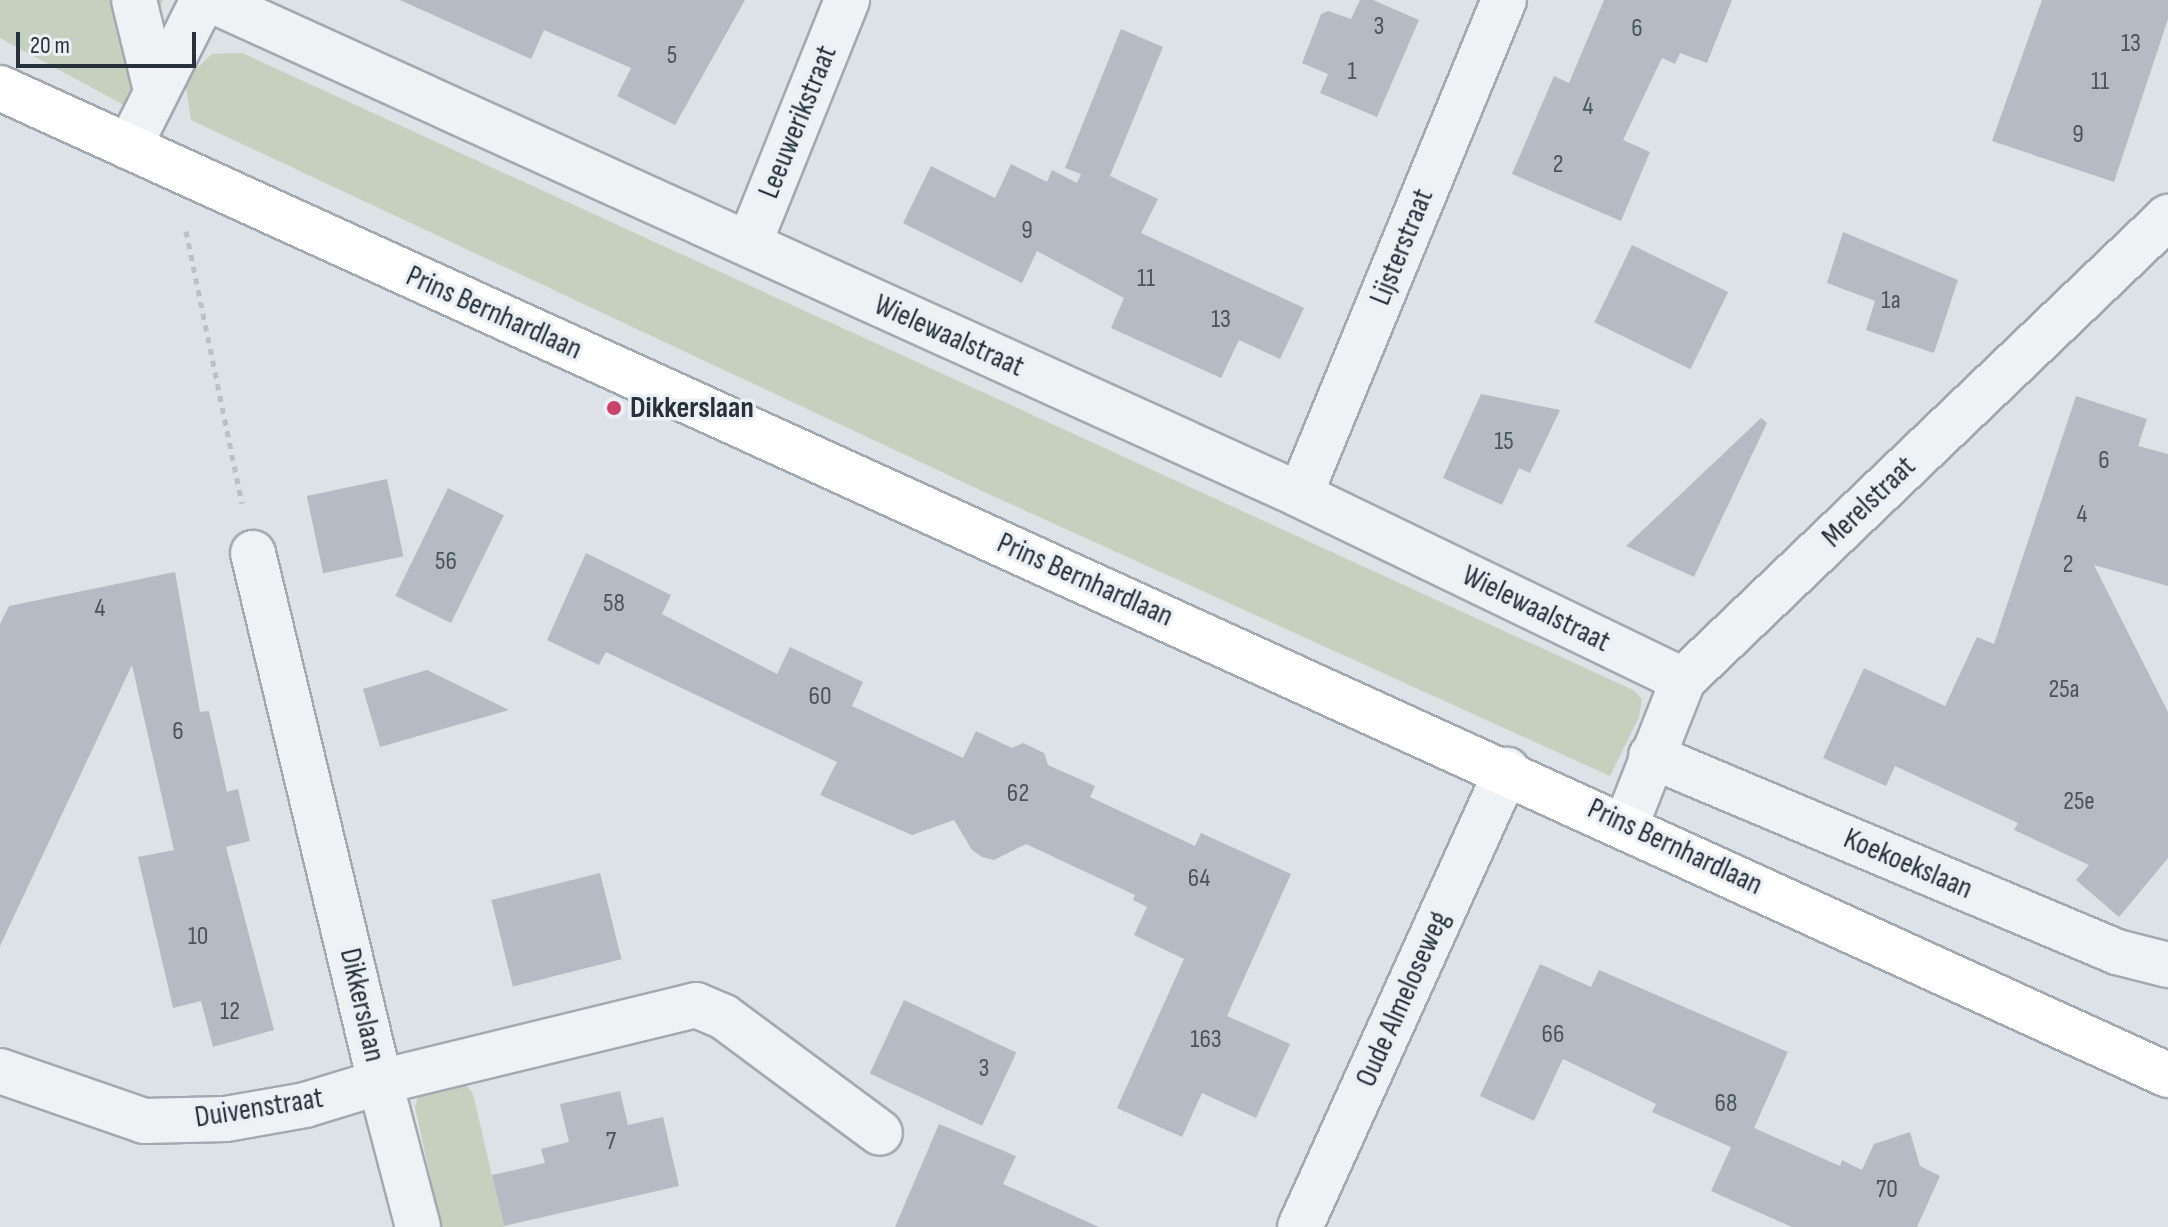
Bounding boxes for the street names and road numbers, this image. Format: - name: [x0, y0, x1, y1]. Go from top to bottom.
- street label: Leeuwerikstraat: [751, 40, 845, 204]
- street label: Lijsterstraat: [1362, 184, 1442, 310]
- street label: Prins Bernhardlaan: [401, 258, 587, 368]
- street label: Wielewaalstraat: [869, 287, 1029, 385]
- street label: Merelstraat: [1815, 449, 1923, 555]
- street label: Prins Bernhardlaan: [992, 525, 1178, 635]
- street label: Wielewaalstraat: [1456, 558, 1616, 660]
- street label: Prins Bernhardlaan: [1582, 791, 1768, 903]
- street label: Koekoekslaan: [1838, 821, 1978, 907]
- street label: Oude Almeloseweg: [1348, 906, 1458, 1092]
- street label: Dikkerslaan: [331, 945, 393, 1065]
- street label: Duivenstraat: [192, 1080, 326, 1136]

